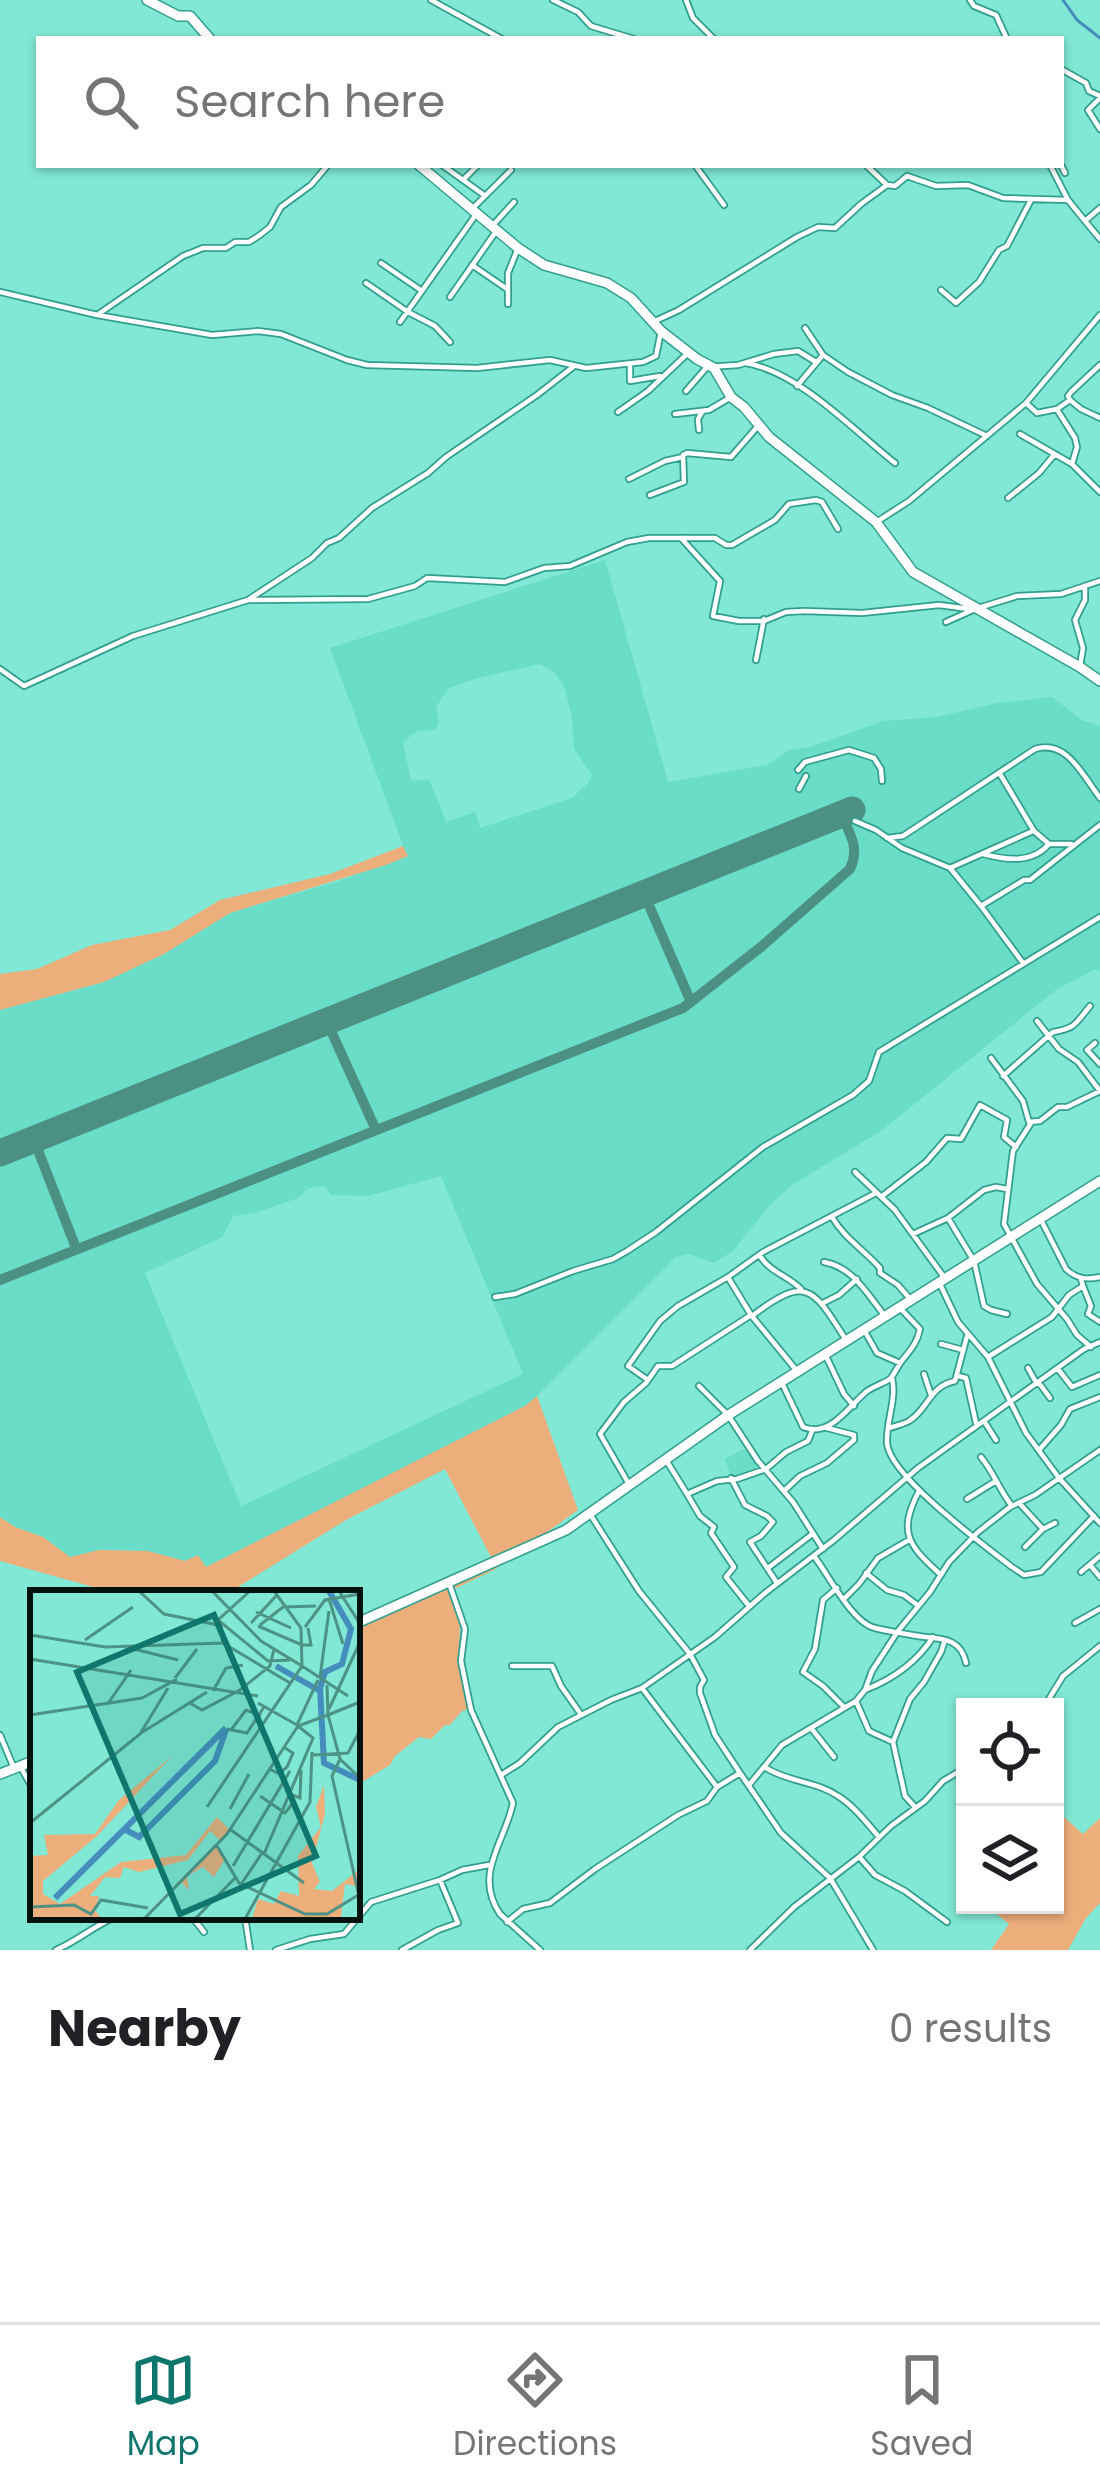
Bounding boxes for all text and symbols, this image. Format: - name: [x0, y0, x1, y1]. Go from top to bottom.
- search box: [36, 36, 1064, 168]
- icon: search: [78, 69, 144, 135]
- text: Search here: [174, 70, 445, 133]
- inset map: [30, 1590, 360, 1920]
- map controls: [956, 1698, 1064, 1914]
- button: locate: [956, 1698, 1064, 1806]
- button: layers: [956, 1806, 1064, 1914]
- text: Nearby: [48, 1992, 241, 2064]
- text: 0 results: [889, 2001, 1052, 2056]
- tab: Map: [127, 2347, 200, 2469]
- tab: Directions: [453, 2347, 617, 2469]
- tab: Saved: [870, 2347, 973, 2469]

